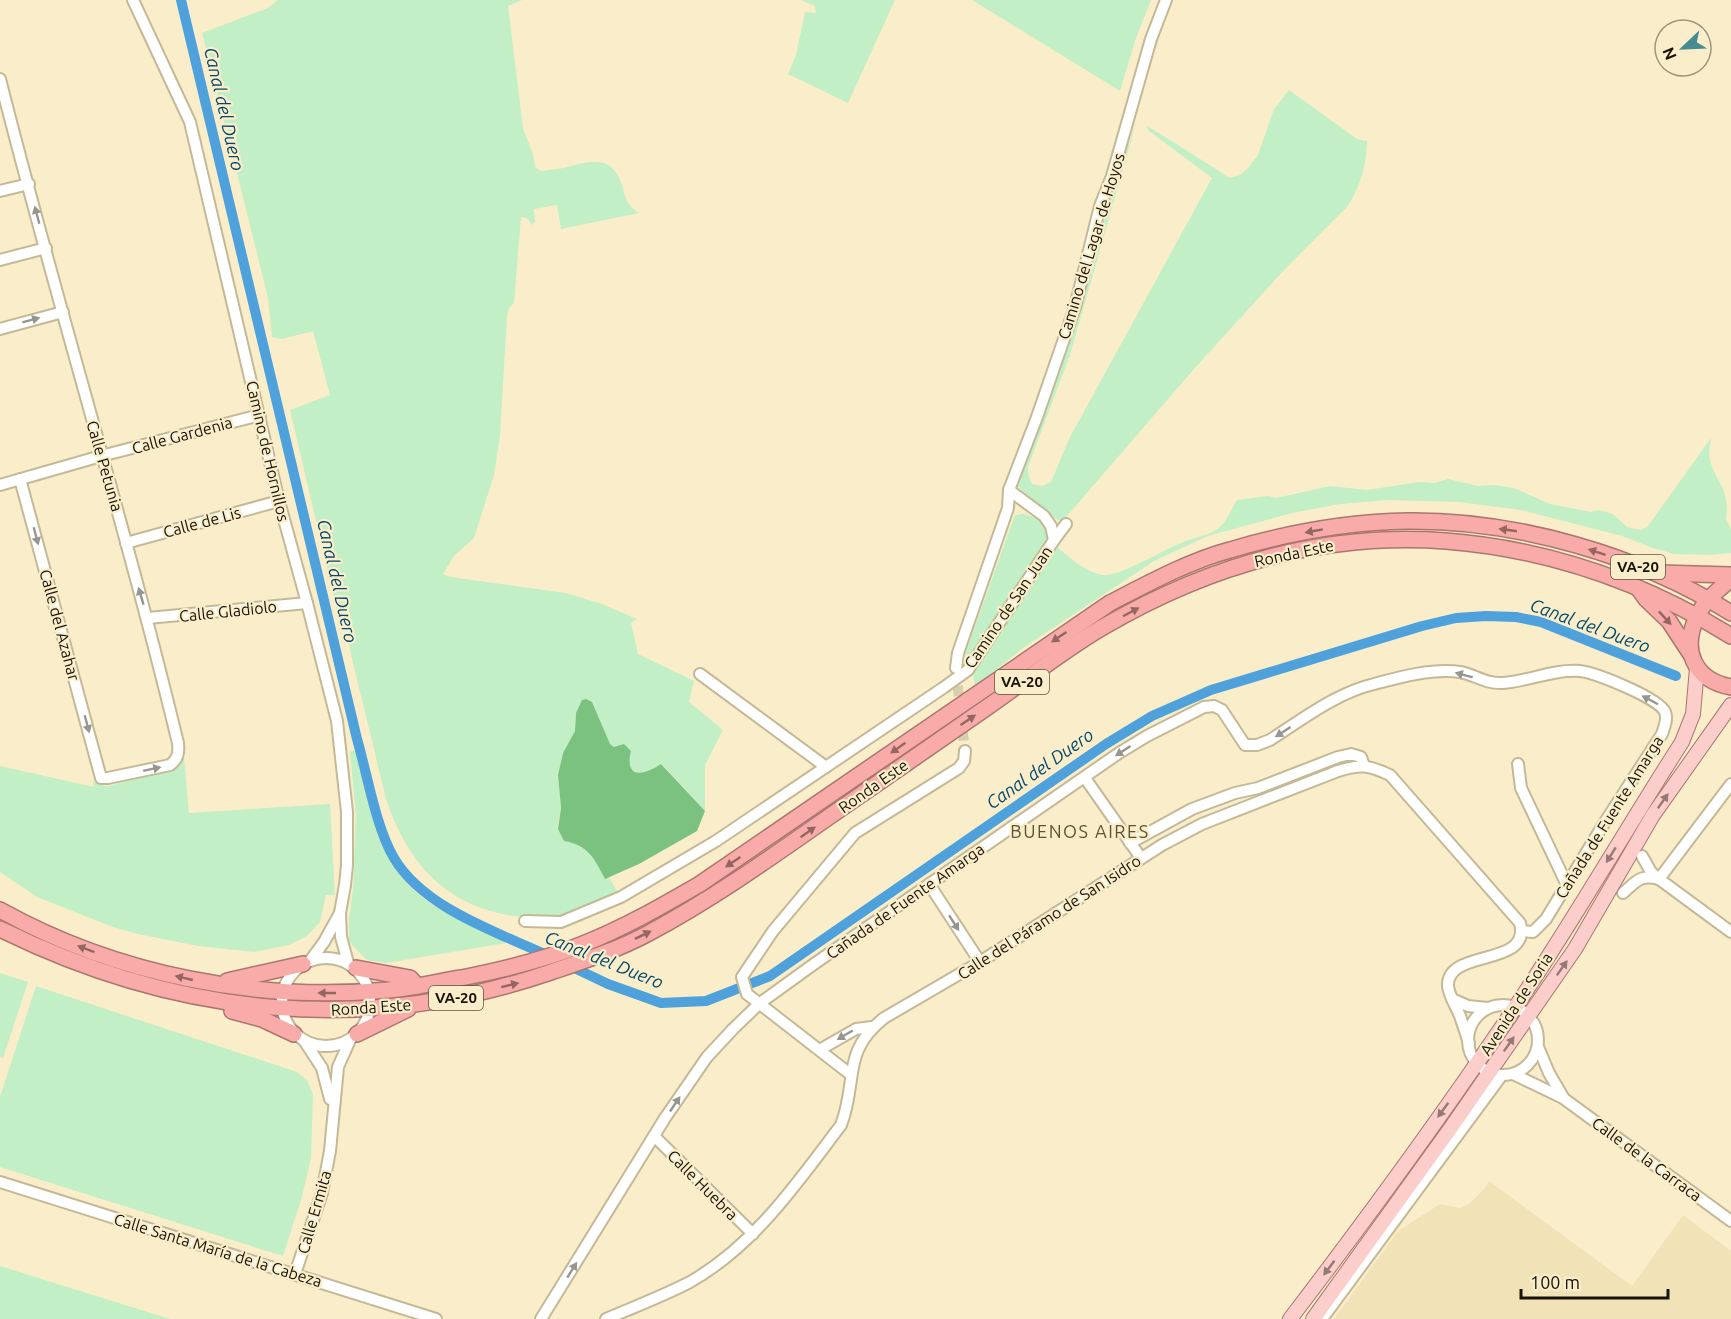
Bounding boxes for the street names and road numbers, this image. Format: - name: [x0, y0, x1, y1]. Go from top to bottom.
- street label: Camino del Lagar de Hoyos: [1054, 151, 1128, 341]
- street label: Camino de Hornillos: [243, 379, 293, 523]
- street label: Calle Gardenia: [130, 413, 234, 457]
- street label: Calle Petunia: [83, 418, 127, 514]
- street label: Calle de Lis: [161, 503, 243, 541]
- street label: Ronda Este: [1253, 536, 1335, 570]
- street label: Camino de San Juan: [960, 542, 1056, 672]
- road number: VA-20: [1611, 555, 1665, 579]
- street label: Calle del Azahar: [36, 567, 84, 683]
- street label: Calle Gladiolo: [178, 597, 278, 625]
- road number: VA-20: [995, 670, 1049, 694]
- street label: Cañada de Fuente Amarga: [1551, 732, 1667, 902]
- street label: Ronda Este: [835, 755, 911, 817]
- street label: Cañada de Fuente Amarga: [823, 840, 987, 962]
- street label: Calle del Páramo de San Isidro: [954, 851, 1144, 983]
- street label: Avenida de Soria: [1476, 949, 1556, 1059]
- road number: VA-20: [429, 986, 483, 1010]
- street label: Ronda Este: [330, 995, 412, 1019]
- street label: Calle de la Carraca: [1589, 1113, 1705, 1205]
- street label: Calle Huebra: [664, 1146, 742, 1224]
- street label: Calle Ermita: [293, 1168, 335, 1256]
- street label: Calle Santa María de la Cabeza: [112, 1210, 324, 1290]

